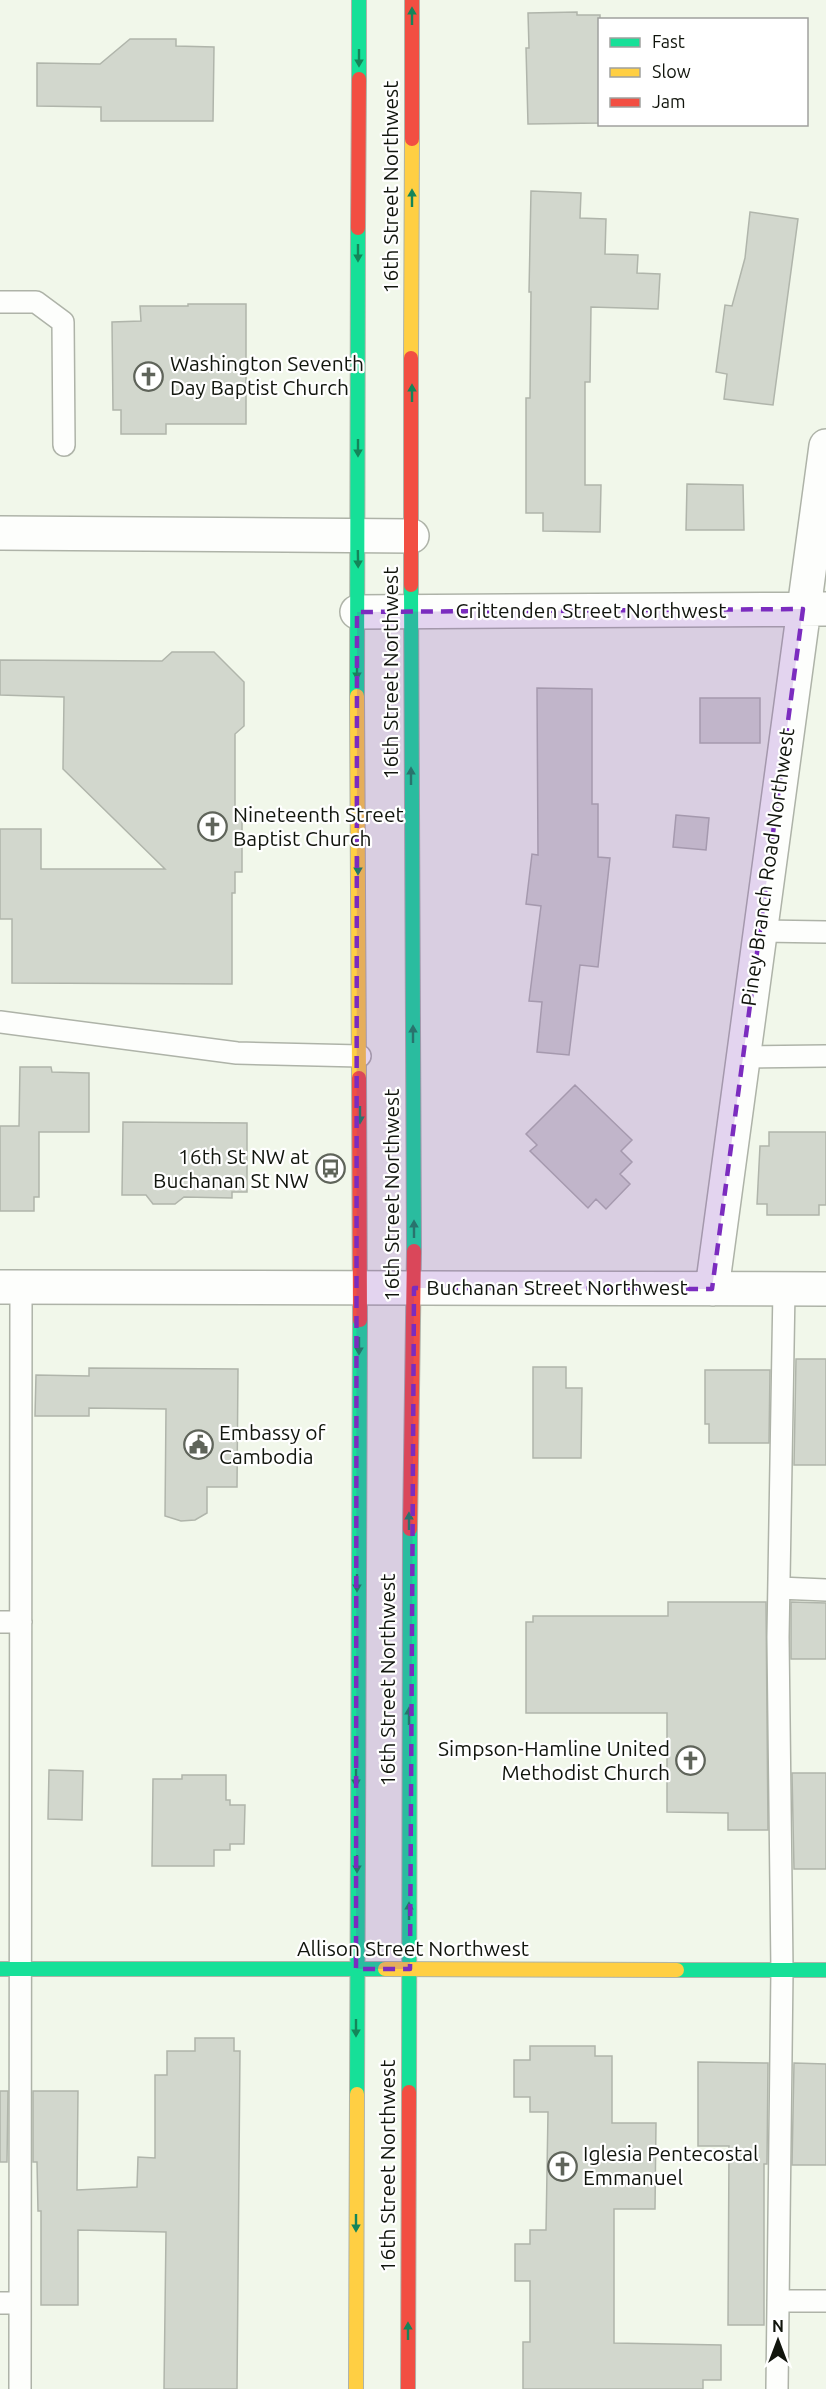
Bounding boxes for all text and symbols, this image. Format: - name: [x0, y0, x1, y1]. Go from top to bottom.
- one-way arrow: [407, 6, 417, 25]
- legend: [598, 18, 808, 126]
- text: Fast: [652, 31, 685, 51]
- one-way arrow: [354, 49, 364, 68]
- text: Slow: [652, 61, 691, 81]
- street label: 16th Street Northwest: [378, 81, 402, 293]
- text: Jam: [652, 91, 686, 111]
- one-way arrow: [407, 189, 417, 208]
- one-way arrow: [353, 244, 363, 263]
- place label: Washington Seventh Day Baptist Church: [170, 351, 364, 399]
- church icon: Washington Seventh Day Baptist Church: [133, 360, 165, 392]
- one-way arrow: [407, 384, 417, 403]
- one-way arrow: [353, 439, 363, 458]
- one-way arrow: [353, 550, 362, 569]
- street label: 16th Street Northwest: [378, 567, 402, 779]
- street label: Crittenden Street Northwest: [456, 598, 726, 622]
- one-way arrow: [352, 661, 362, 680]
- street label: Piney Branch Road Northwest: [736, 726, 798, 1008]
- one-way arrow: [406, 767, 416, 786]
- place label: Nineteenth Street Baptist Church: [233, 802, 404, 850]
- church icon: Nineteenth Street Baptist Church: [196, 811, 228, 843]
- one-way arrow: [354, 856, 363, 875]
- one-way arrow: [408, 1025, 418, 1044]
- street label: 16th Street Northwest: [379, 1089, 403, 1301]
- one-way arrow: [355, 1105, 365, 1124]
- place label: 16th St NW at Buchanan St NW: [153, 1144, 309, 1192]
- bus stop icon: 16th St NW at Buchanan St NW: [314, 1153, 346, 1185]
- one-way arrow: [409, 1220, 419, 1239]
- street label: Buchanan Street Northwest: [426, 1275, 688, 1299]
- one-way arrow: [354, 1337, 364, 1356]
- place label: Embassy of Cambodia: [219, 1420, 326, 1468]
- public building icon: Embassy of Cambodia: [182, 1429, 214, 1461]
- one-way arrow: [404, 1512, 414, 1531]
- one-way arrow: [352, 1574, 362, 1593]
- street label: 16th Street Northwest: [375, 1574, 399, 1786]
- one-way arrow: [404, 1707, 414, 1726]
- place label: Simpson-Hamline United Methodist Church: [438, 1736, 670, 1784]
- church icon: Simpson-Hamline United Methodist Church: [675, 1745, 707, 1777]
- one-way arrow: [351, 1769, 361, 1788]
- one-way arrow: [352, 1854, 361, 1873]
- one-way arrow: [404, 1902, 414, 1921]
- street label: Allison Street Northwest: [297, 1936, 529, 1960]
- one-way arrow: [351, 2018, 361, 2037]
- street label: 16th Street Northwest: [375, 2060, 399, 2272]
- place label: Iglesia Pentecostal Emmanuel: [583, 2141, 759, 2189]
- church icon: Iglesia Pentecostal Emmanuel: [546, 2150, 578, 2182]
- one-way arrow: [351, 2213, 361, 2232]
- north arrow: [748, 2311, 808, 2371]
- text: N: [772, 2317, 784, 2335]
- one-way arrow: [403, 2321, 413, 2340]

